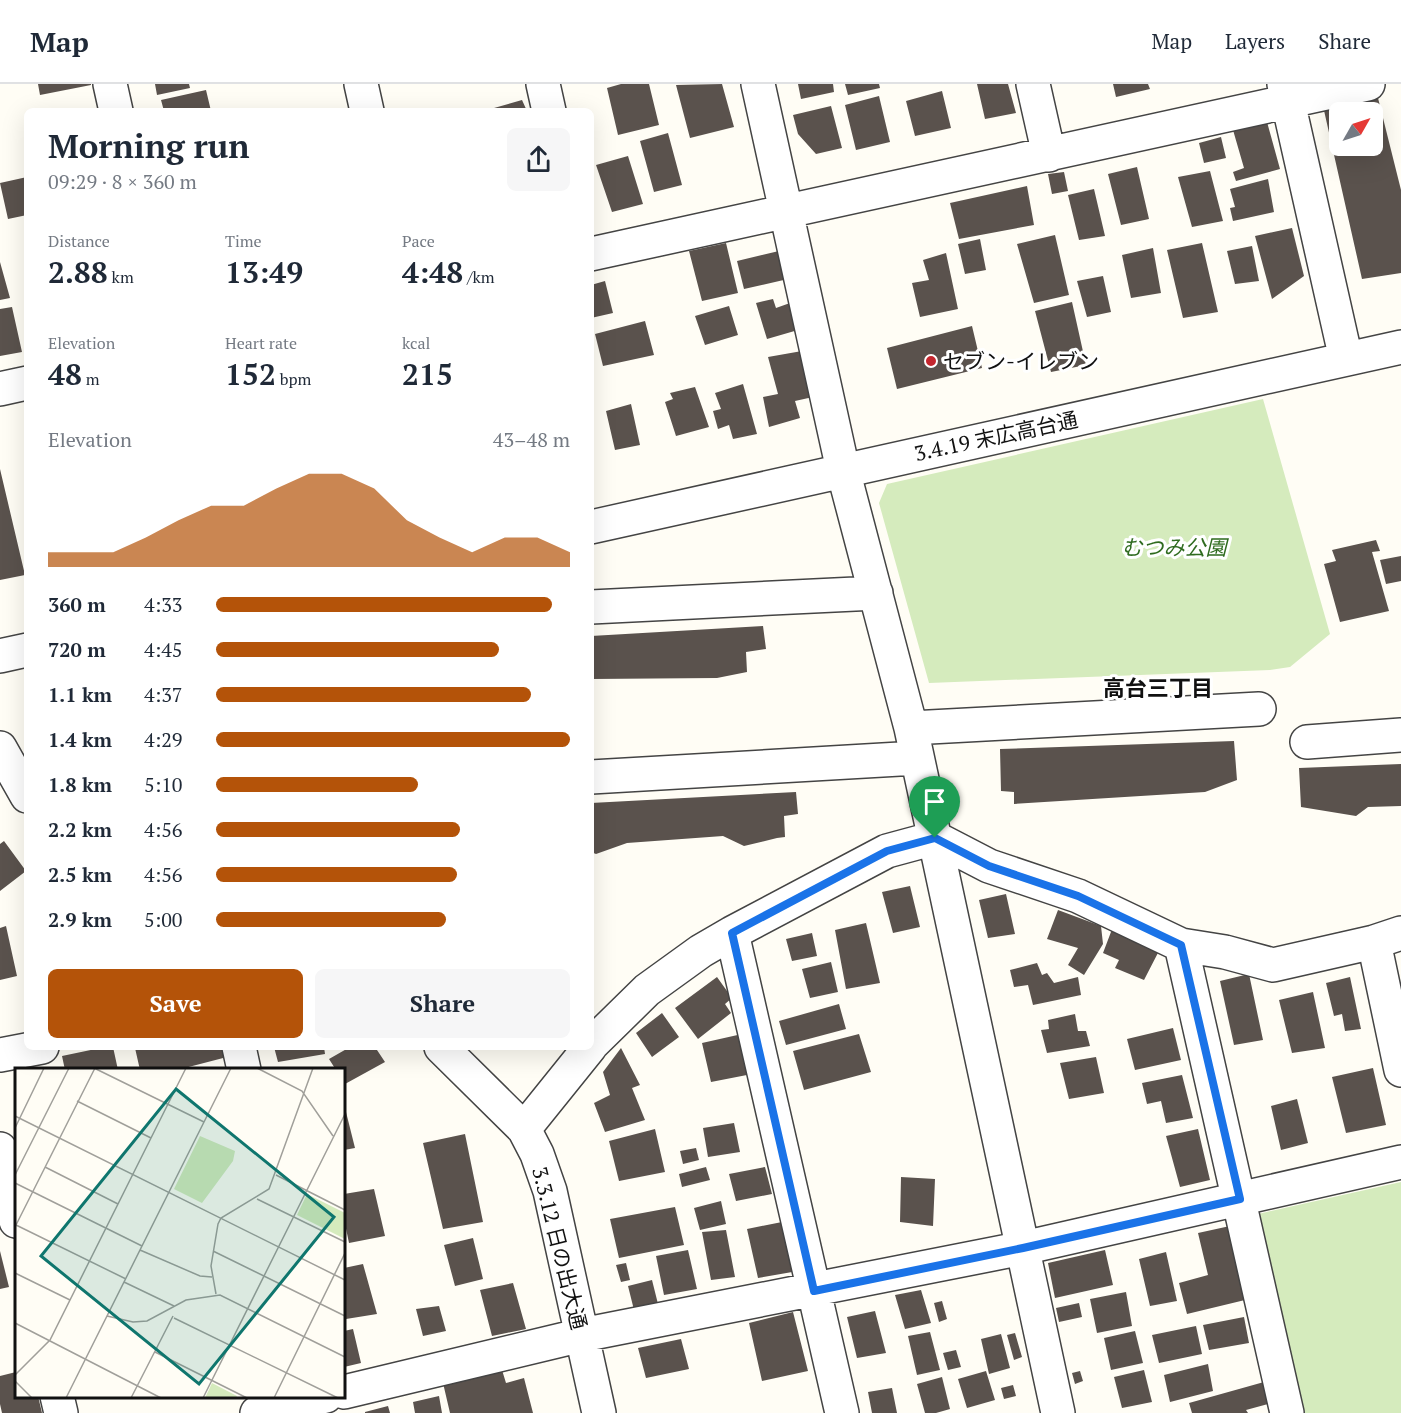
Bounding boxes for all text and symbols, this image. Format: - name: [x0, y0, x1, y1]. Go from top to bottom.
- text: Map: [30, 23, 89, 60]
- text: Map: [1151, 27, 1192, 55]
- text: Layers: [1225, 27, 1285, 55]
- text: Share: [1318, 27, 1371, 55]
- north arrow: [1329, 102, 1383, 156]
- map controls: [1329, 102, 1383, 156]
- text: Morning run: [48, 124, 250, 167]
- button: share: [507, 128, 570, 191]
- text: 09:29 · 8 × 360 m: [48, 168, 197, 195]
- text: Distance: [48, 230, 110, 252]
- text: Time: [225, 230, 262, 252]
- text: Pace: [402, 230, 435, 252]
- text: 2.88: [48, 252, 108, 292]
- text: 13:49: [225, 252, 303, 292]
- text: 4:48: [402, 252, 463, 292]
- text: km: [108, 266, 134, 288]
- text: /km: [463, 266, 495, 288]
- text: Elevation: [48, 332, 115, 354]
- text: Heart rate: [225, 332, 297, 354]
- text: kcal: [402, 332, 430, 354]
- place label: セブン-イレブン: [943, 347, 1099, 375]
- text: 48: [48, 354, 82, 394]
- text: 152: [225, 354, 276, 394]
- text: 215: [402, 354, 453, 394]
- marker: セブン-イレブン: [924, 354, 938, 368]
- text: m: [82, 368, 100, 390]
- text: bpm: [276, 368, 311, 390]
- street label: 3.4.19 末広高台通: [912, 405, 1080, 467]
- text: Elevation: [48, 426, 132, 453]
- text: 43–48 m: [493, 426, 570, 453]
- park label: むつみ公園: [1122, 533, 1229, 561]
- text: 360 m: [48, 591, 106, 618]
- text: 4:33: [144, 591, 183, 618]
- text: 720 m: [48, 636, 106, 663]
- text: 4:45: [144, 636, 183, 663]
- district label: 高台三丁目: [1103, 673, 1213, 702]
- text: 1.1 km: [48, 681, 112, 708]
- text: 4:37: [144, 681, 183, 708]
- text: 1.4 km: [48, 726, 112, 753]
- text: 4:29: [144, 726, 183, 753]
- text: 1.8 km: [48, 771, 112, 798]
- text: 5:10: [144, 771, 183, 798]
- pin: [909, 776, 960, 838]
- icon: arrive: [918, 785, 951, 818]
- text: 2.2 km: [48, 816, 112, 843]
- text: 4:56: [144, 816, 183, 843]
- text: 2.5 km: [48, 861, 112, 888]
- text: 4:56: [144, 861, 183, 888]
- text: 2.9 km: [48, 906, 112, 933]
- text: 5:00: [144, 906, 183, 933]
- button: Save: [48, 969, 303, 1038]
- button: Share: [315, 969, 570, 1038]
- inset map: [15, 1068, 345, 1398]
- street label: 3.3.12 日の出大通: [526, 1164, 594, 1332]

